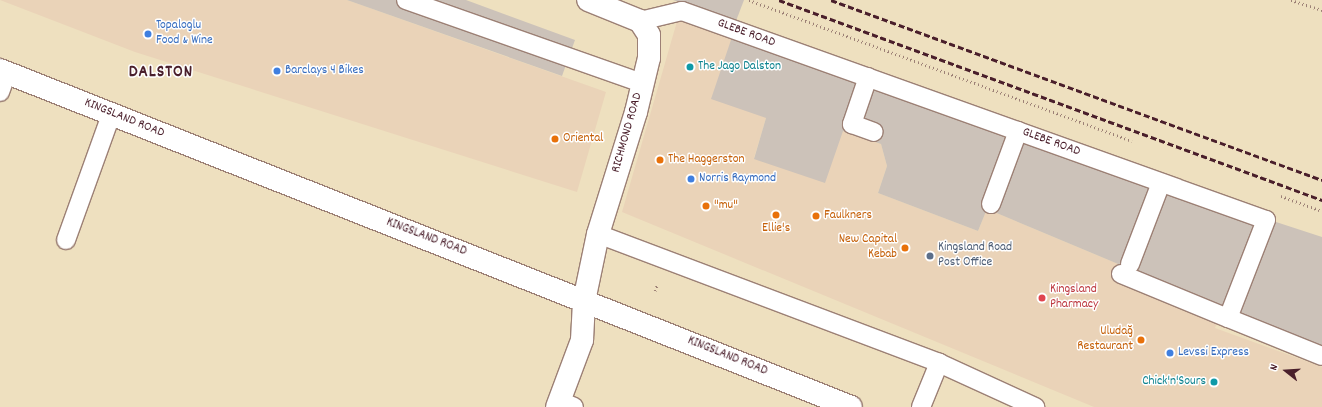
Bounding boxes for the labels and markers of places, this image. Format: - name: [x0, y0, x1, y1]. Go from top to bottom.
- place label: Topaloglu Food & Wine: [156, 19, 213, 50]
- marker: Topaloglu Food & Wine: [143, 29, 153, 39]
- place label: The Jago Dalston: [698, 59, 781, 75]
- marker: The Jago Dalston: [685, 62, 695, 72]
- place label: Barclays 4 Bikes: [285, 63, 364, 79]
- marker: Barclays 4 Bikes: [272, 66, 282, 76]
- place label: Oriental: [563, 131, 603, 147]
- marker: Oriental: [550, 134, 560, 144]
- place label: The Haggerston: [668, 152, 745, 168]
- marker: The Haggerston: [655, 155, 665, 165]
- place label: Norris Raymond: [699, 171, 776, 187]
- marker: Norris Raymond: [686, 174, 696, 184]
- place label: "mu": [714, 198, 738, 214]
- marker: "mu": [701, 201, 711, 211]
- place label: Faulkners: [824, 208, 872, 224]
- marker: Ellie's: [771, 210, 781, 220]
- marker: Faulkners: [811, 211, 821, 221]
- place label: Ellie's: [762, 221, 790, 237]
- place label: New Capital Kebab: [839, 233, 897, 264]
- place label: Kingsland Road Post Office: [938, 241, 1012, 272]
- marker: New Capital Kebab: [900, 243, 910, 253]
- marker: Kingsland Road Post Office: [925, 251, 935, 261]
- place label: Kingsland Pharmacy: [1050, 283, 1098, 314]
- marker: Kingsland Pharmacy: [1037, 293, 1047, 303]
- place label: Uludağ Restaurant: [1077, 325, 1133, 356]
- marker: Uludağ Restaurant: [1136, 335, 1146, 345]
- place label: Levssi Express: [1178, 345, 1249, 361]
- marker: Levssi Express: [1165, 348, 1175, 358]
- place label: Chick'n'Sours: [1142, 374, 1206, 390]
- marker: Chick'n'Sours: [1209, 377, 1219, 387]

